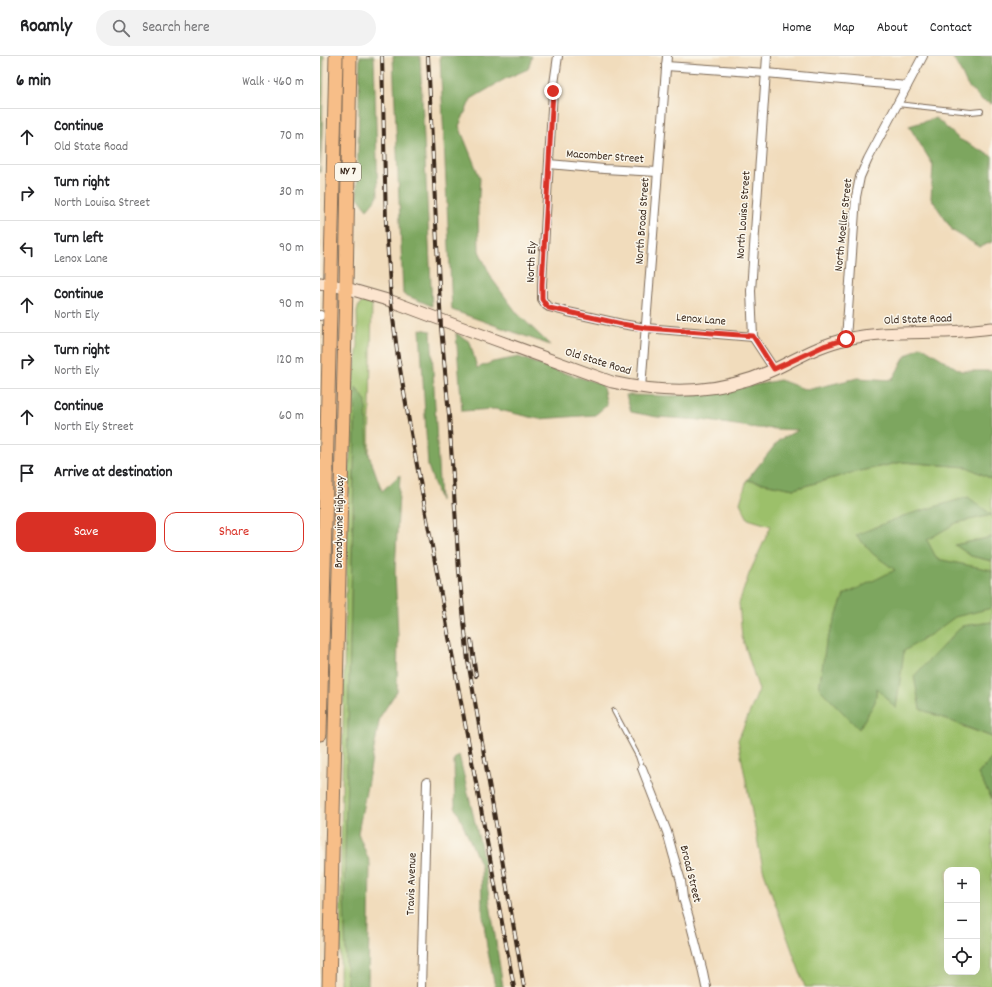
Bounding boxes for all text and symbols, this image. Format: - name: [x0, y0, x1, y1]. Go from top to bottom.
- search box: [96, 10, 376, 46]
- text: Roamly: [20, 14, 72, 41]
- icon: search: [110, 17, 132, 39]
- text: Search here: [142, 17, 210, 39]
- text: Home: [782, 18, 811, 38]
- text: Map: [833, 18, 855, 38]
- text: About: [877, 18, 908, 38]
- text: Contact: [930, 18, 972, 38]
- text: 6 min: [16, 70, 51, 94]
- text: Walk · 460 m: [242, 73, 304, 92]
- route end: [544, 82, 562, 100]
- text: Continue: [54, 116, 103, 138]
- icon: ahead: [16, 126, 38, 148]
- text: 70 m: [280, 127, 304, 146]
- text: Old State Road: [54, 138, 128, 157]
- street label: Macomber Street: [566, 146, 645, 168]
- road number: NY 7: [335, 163, 361, 181]
- street label: North Louisa Street: [732, 170, 756, 260]
- text: Turn right: [54, 172, 110, 194]
- street label: North Broad Street: [631, 176, 655, 265]
- street label: North Moeller Street: [831, 177, 857, 272]
- icon: right: [16, 182, 38, 204]
- text: 30 m: [279, 183, 304, 202]
- text: North Louisa Street: [54, 194, 150, 213]
- text: Turn left: [54, 228, 103, 250]
- icon: left: [16, 238, 38, 260]
- text: 90 m: [279, 239, 304, 258]
- street label: North Ely: [522, 240, 542, 283]
- text: Lenox Lane: [54, 250, 108, 269]
- text: Continue: [54, 284, 103, 306]
- icon: ahead: [16, 294, 38, 316]
- text: 90 m: [279, 295, 304, 314]
- text: North Ely: [54, 306, 99, 325]
- street label: Lenox Lane: [676, 309, 726, 331]
- street label: Old State Road: [884, 310, 952, 330]
- route start: [837, 330, 855, 348]
- text: Turn right: [54, 340, 110, 362]
- street label: Old State Road: [563, 344, 633, 380]
- icon: right: [16, 350, 38, 372]
- text: 120 m: [276, 351, 304, 370]
- text: North Ely: [54, 362, 99, 381]
- text: Continue: [54, 396, 103, 418]
- icon: ahead: [16, 406, 38, 428]
- text: 60 m: [279, 407, 304, 426]
- text: North Ely Street: [54, 418, 134, 437]
- icon: arrive: [16, 462, 38, 484]
- text: Arrive at destination: [54, 462, 172, 484]
- street label: Brandywine Highway: [331, 474, 349, 568]
- button: Save: [16, 512, 156, 552]
- button: Share: [164, 512, 304, 552]
- street label: Broad Street: [675, 843, 705, 905]
- street label: Travis Avenue: [402, 852, 422, 916]
- map controls: [944, 867, 980, 975]
- button: +: [944, 867, 980, 903]
- button: −: [944, 903, 980, 939]
- button: locate: [944, 939, 980, 975]

